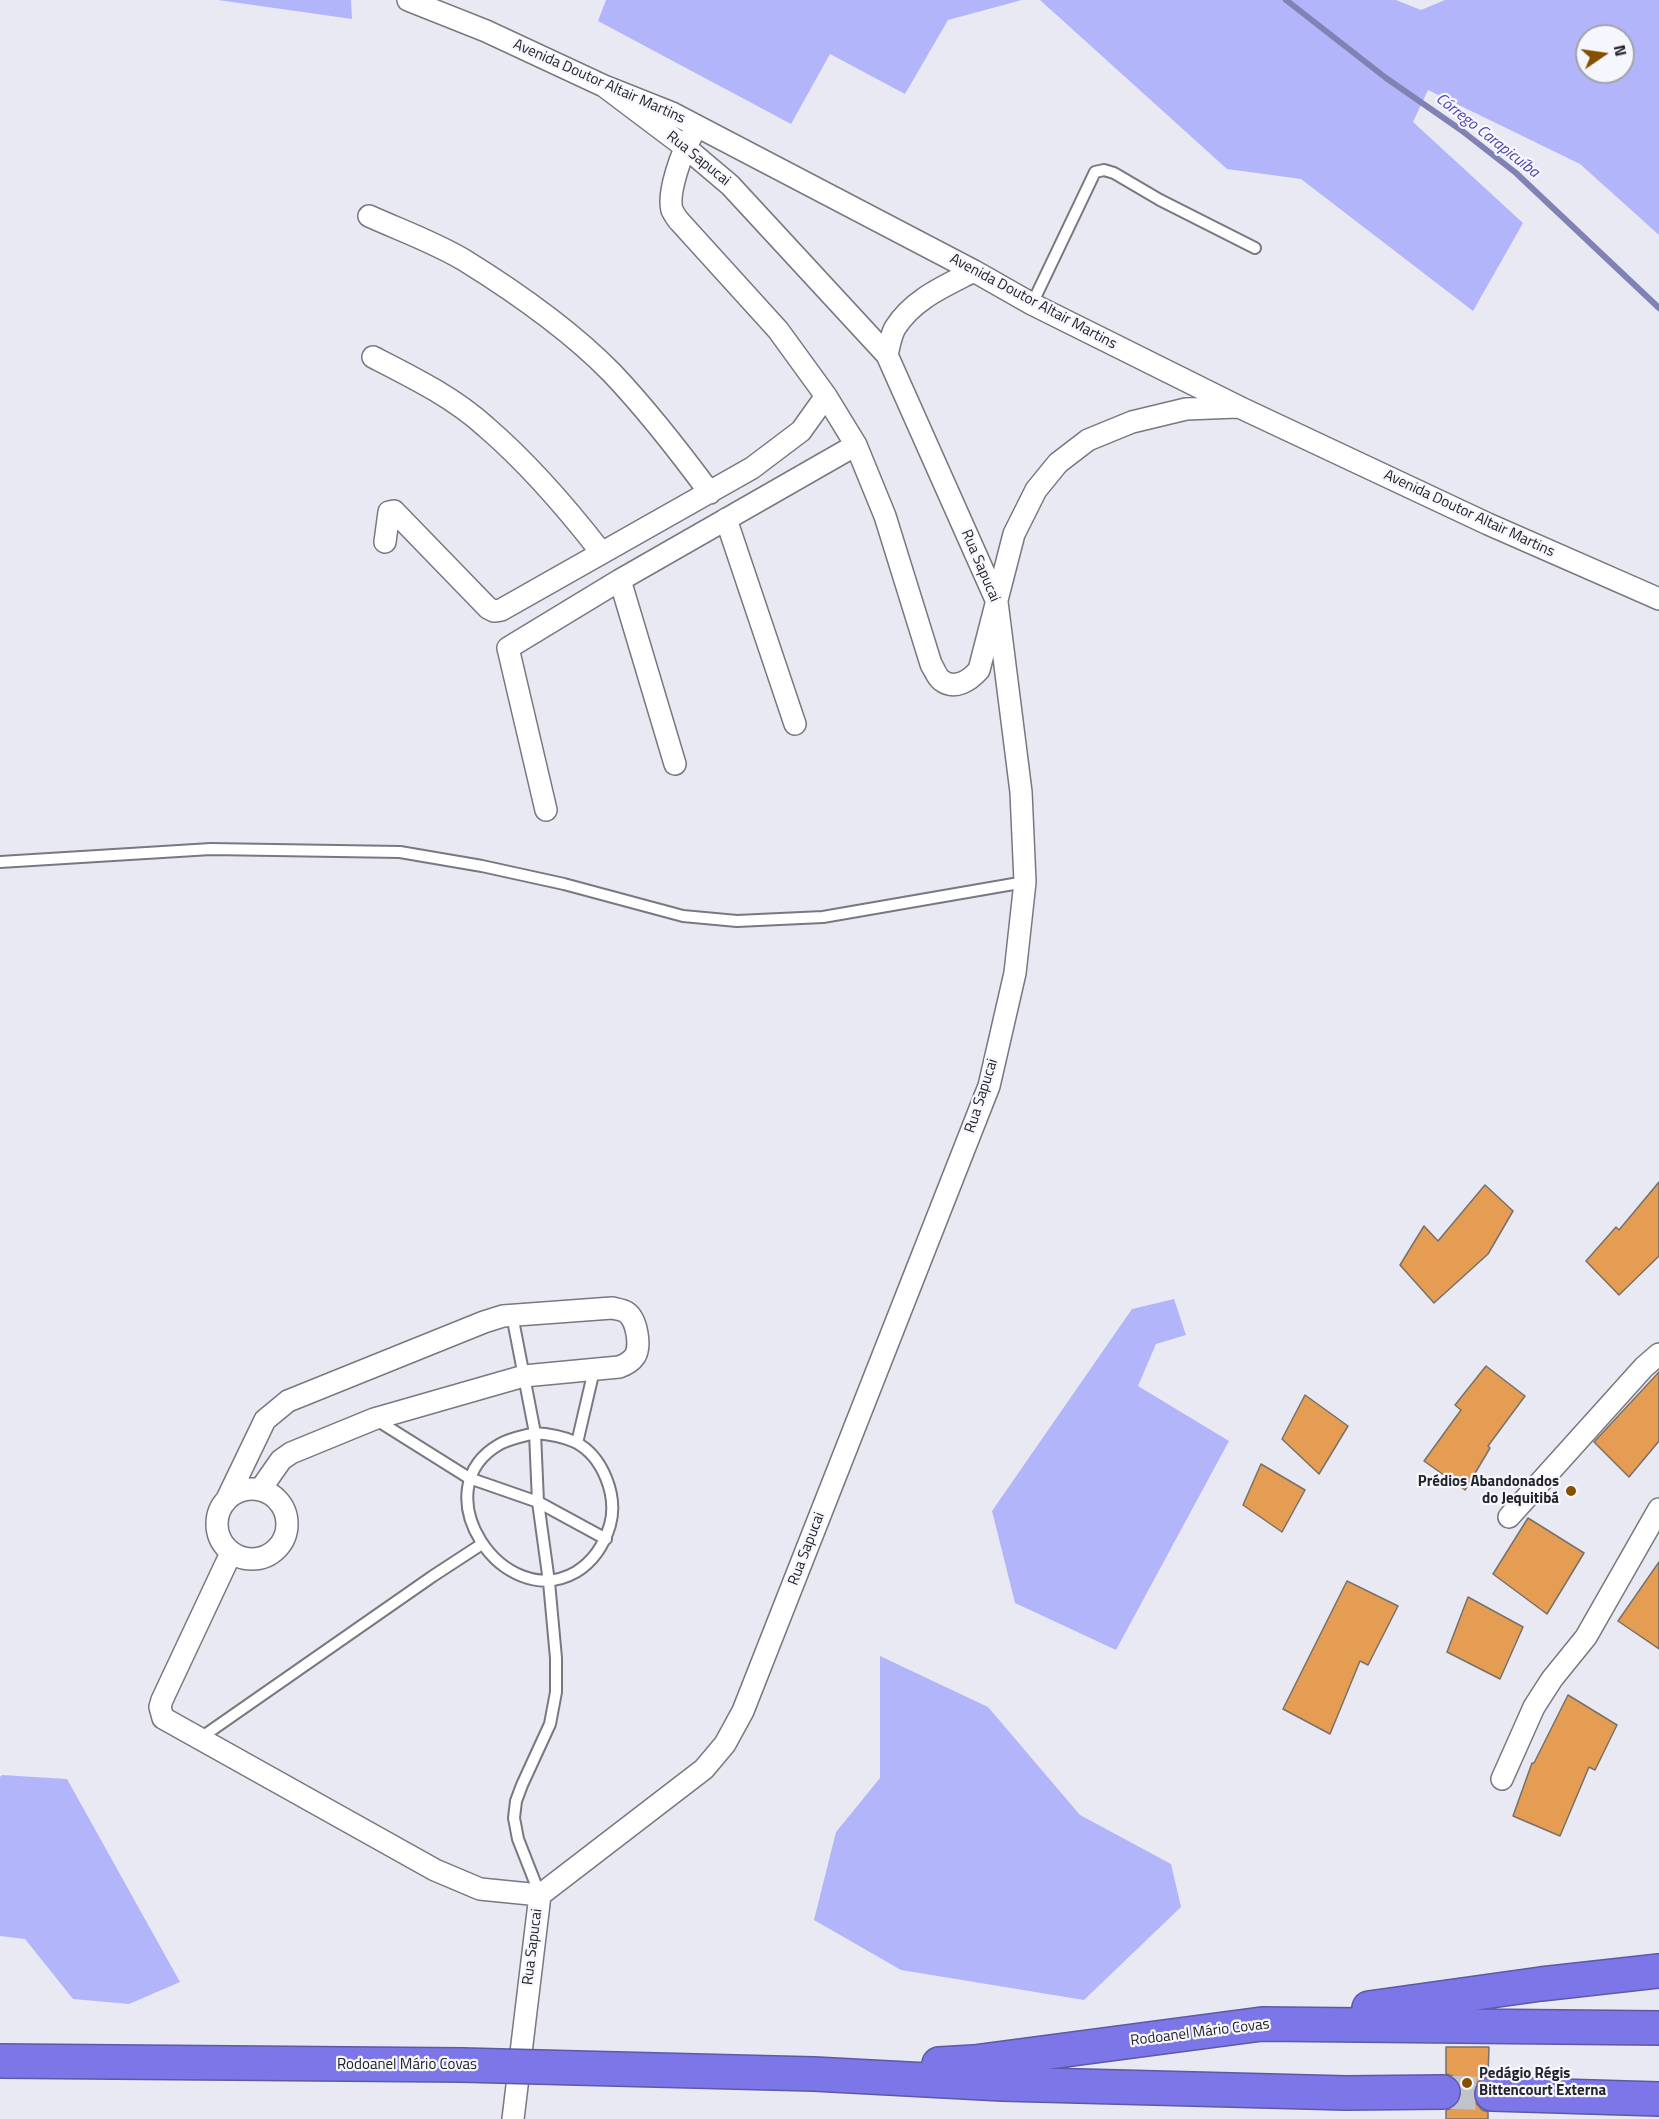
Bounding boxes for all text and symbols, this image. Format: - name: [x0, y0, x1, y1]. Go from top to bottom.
- north arrow: [1575, 24, 1635, 84]
- street label: Avenida Doutor Altair Martins: [510, 36, 688, 128]
- text: N: [1608, 42, 1634, 59]
- water label: Córrego Carapicuíba: [1431, 90, 1543, 182]
- street label: Rua Sapucai: [662, 128, 734, 190]
- street label: Avenida Doutor Altair Martins: [946, 250, 1120, 354]
- street label: Avenida Doutor Altair Martins: [1381, 466, 1557, 562]
- street label: Rua Sapucai: [957, 527, 1003, 605]
- street label: Rua Sapucai: [962, 1057, 1002, 1135]
- place label: Prédios Abandonados do Jequitibá: [1418, 1473, 1559, 1508]
- marker: Prédios Abandonados do Jequitibá: [1564, 1484, 1578, 1498]
- street label: Rua Sapucai: [785, 1510, 829, 1588]
- street label: Rua Sapucai: [519, 1908, 547, 1986]
- street label: Rodoanel Mário Covas: [1129, 2016, 1271, 2050]
- street label: Rodoanel Mário Covas: [337, 2056, 477, 2074]
- place label: Pedágio Régis Bittencourt Externa: [1479, 2065, 1606, 2100]
- marker: Pedágio Régis Bittencourt Externa: [1460, 2076, 1474, 2090]

